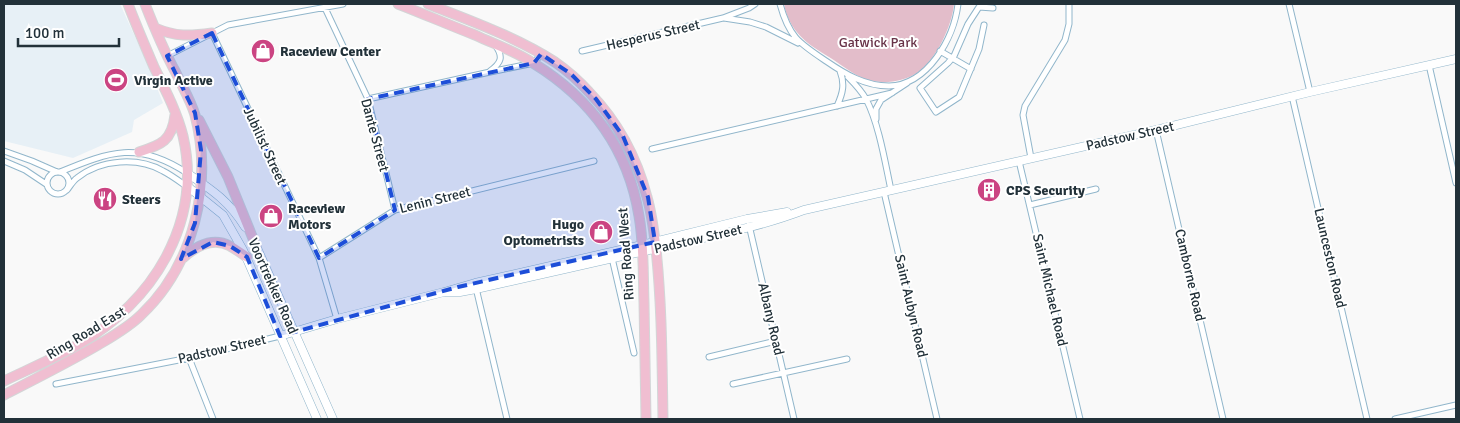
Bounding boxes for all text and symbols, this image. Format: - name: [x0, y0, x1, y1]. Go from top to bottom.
- scale bar: [18, 15, 119, 47]
- street label: Hesperus Street: [605, 16, 702, 54]
- text: 100 m: [25, 24, 65, 42]
- park label: Gatwick Park: [839, 34, 917, 51]
- shop icon: Raceview Center: [250, 38, 276, 64]
- place label: Raceview Center: [280, 43, 381, 60]
- sports icon: Virgin Active: [103, 67, 129, 93]
- place label: Virgin Active: [134, 72, 213, 89]
- street label: Dante Street: [357, 97, 393, 174]
- street label: Jubilist Street: [240, 105, 290, 188]
- street label: Padstow Street: [1084, 118, 1176, 154]
- building icon: CPS Security: [976, 177, 1002, 203]
- place label: CPS Security: [1006, 182, 1085, 199]
- street label: Lenin Street: [398, 183, 472, 217]
- restaurant icon: Steers: [92, 186, 118, 212]
- place label: Steers: [122, 191, 161, 208]
- place label: Raceview Motors: [288, 200, 345, 233]
- shop icon: Raceview Motors: [258, 203, 284, 229]
- street label: Launceston Road: [1310, 206, 1350, 310]
- street label: Ring Road West: [614, 207, 638, 301]
- place label: Hugo Optometrists: [504, 216, 584, 249]
- shop icon: Hugo Optometrists: [588, 219, 614, 245]
- street label: Padstow Street: [652, 221, 744, 257]
- street label: Camborne Road: [1171, 227, 1209, 323]
- street label: Saint Michael Road: [1029, 232, 1071, 348]
- street label: Voortrekker Road: [244, 235, 302, 337]
- street label: Saint Aubyn Road: [891, 253, 931, 359]
- street label: Albany Road: [754, 281, 788, 357]
- street label: Ring Road East: [43, 303, 129, 363]
- street label: Padstow Street: [176, 331, 268, 367]

